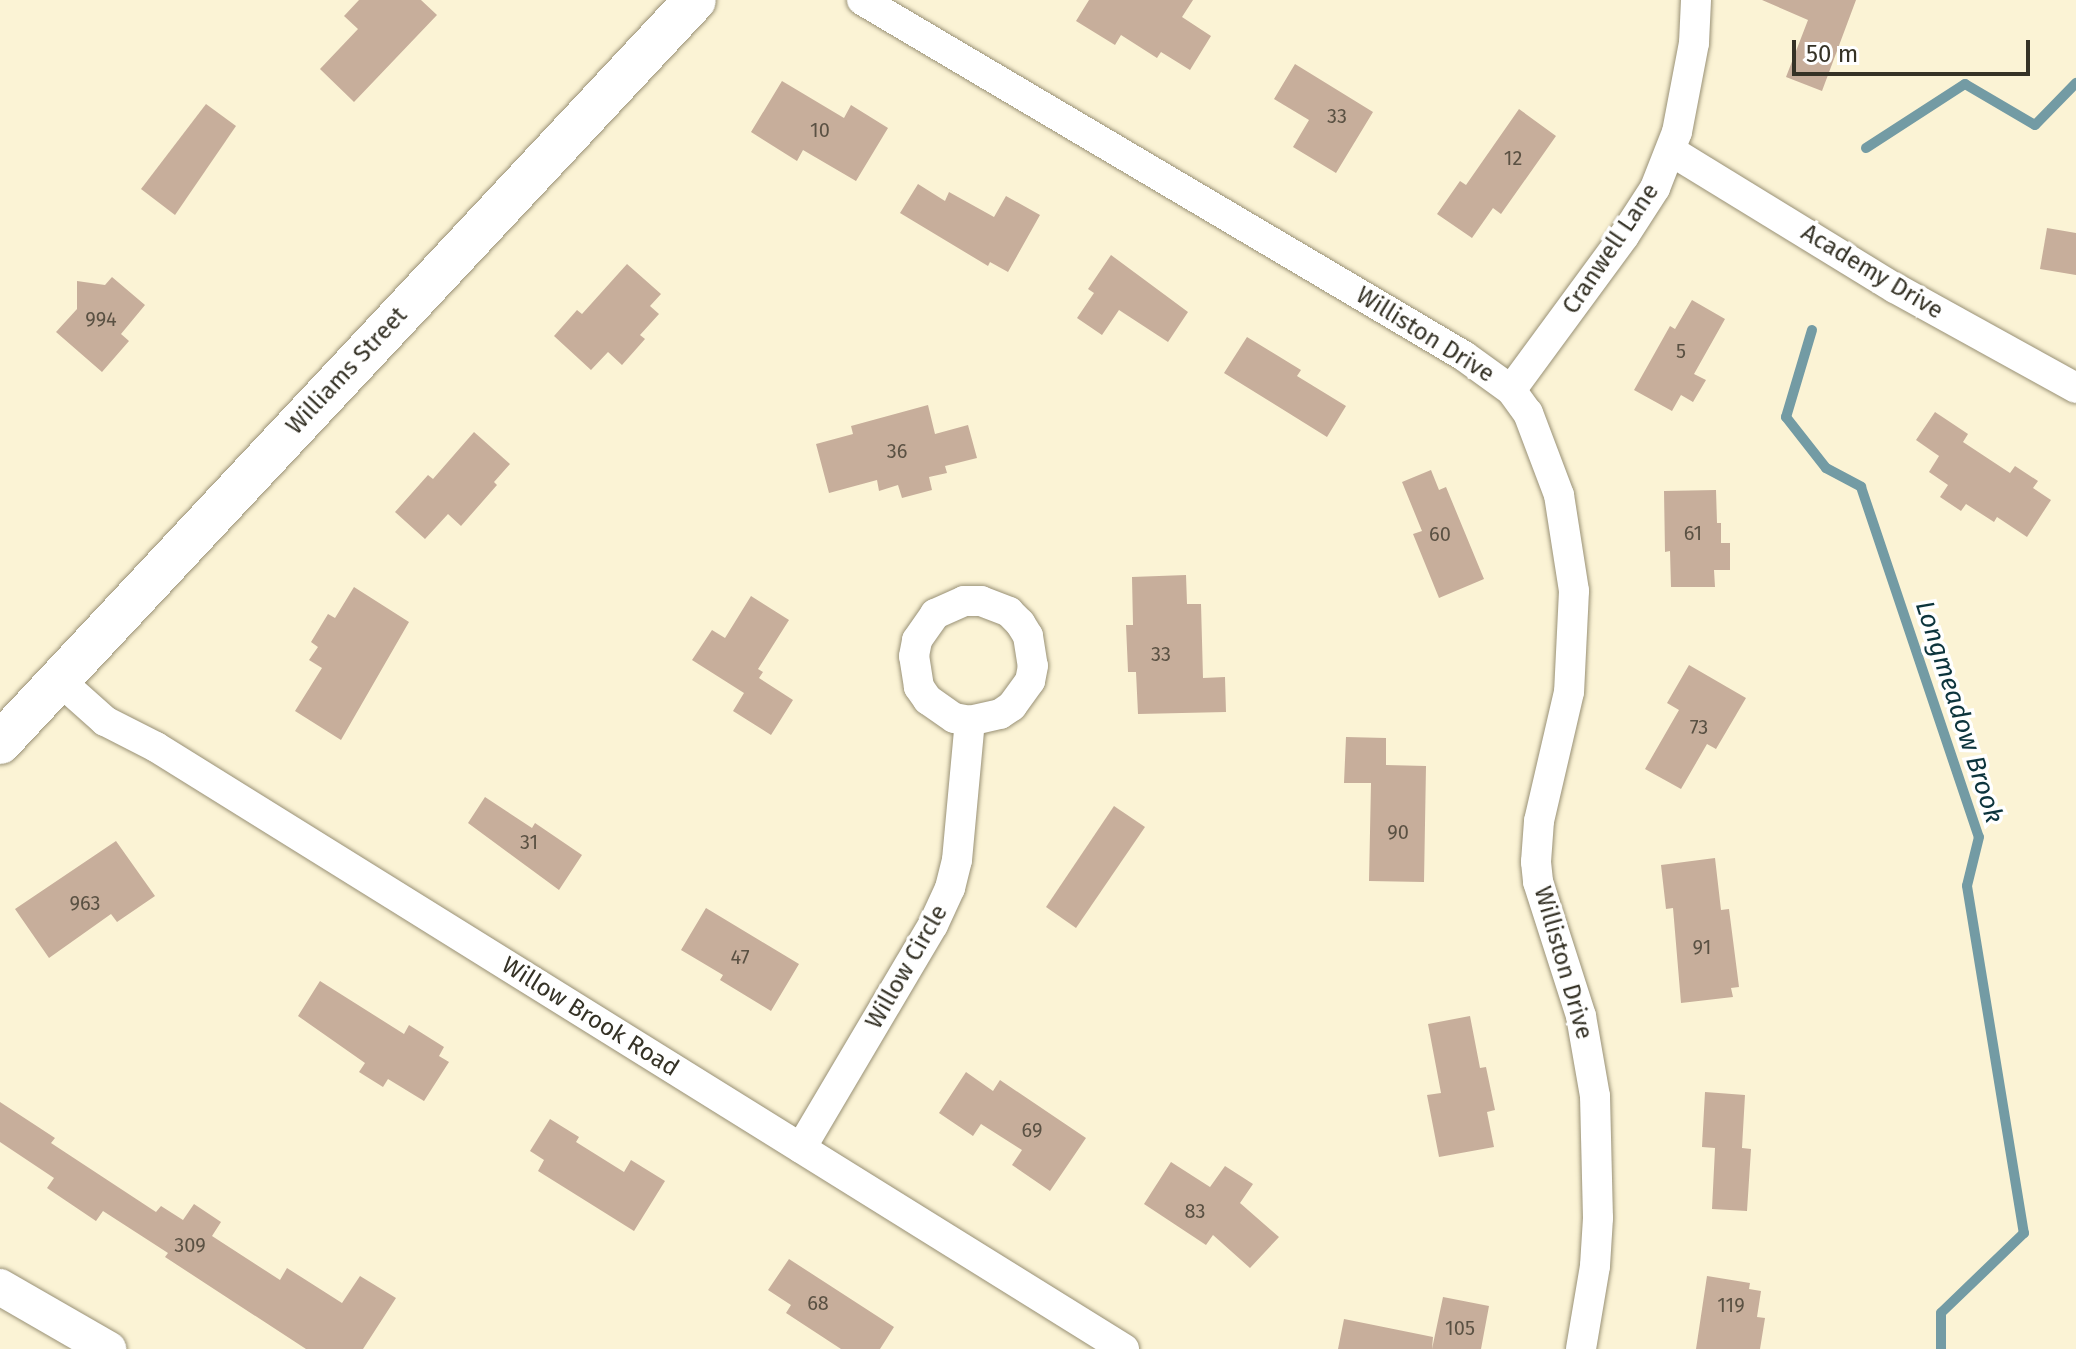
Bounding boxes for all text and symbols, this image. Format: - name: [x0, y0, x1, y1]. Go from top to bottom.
- scale bar: [1796, 24, 2034, 74]
- text: 50 m: [1806, 40, 1858, 68]
- house number: 33: [1327, 104, 1347, 128]
- house number: 10: [810, 118, 830, 142]
- house number: 12: [1504, 146, 1522, 170]
- street label: Cranwell Lane: [1557, 178, 1665, 320]
- street label: Academy Drive: [1796, 218, 1948, 326]
- street label: Williston Drive: [1351, 281, 1499, 389]
- street label: Williams Street: [281, 301, 413, 441]
- house number: 994: [85, 307, 117, 331]
- house number: 5: [1676, 339, 1686, 363]
- house number: 36: [887, 439, 907, 463]
- house number: 61: [1684, 521, 1702, 545]
- house number: 60: [1429, 522, 1451, 546]
- water label: Longmeadow Brook: [1908, 597, 2010, 827]
- house number: 33: [1151, 642, 1171, 666]
- house number: 73: [1690, 715, 1708, 739]
- house number: 90: [1387, 820, 1409, 844]
- house number: 31: [520, 830, 538, 854]
- street label: Williston Drive: [1527, 883, 1599, 1043]
- house number: 963: [70, 891, 100, 915]
- street label: Willow Circle: [860, 900, 954, 1034]
- house number: 91: [1693, 935, 1711, 959]
- house number: 47: [730, 945, 750, 969]
- street label: Willow Brook Road: [496, 951, 684, 1083]
- house number: 69: [1022, 1118, 1042, 1142]
- house number: 83: [1185, 1199, 1205, 1223]
- house number: 309: [174, 1233, 206, 1257]
- house number: 68: [807, 1291, 829, 1315]
- house number: 119: [1717, 1293, 1745, 1317]
- house number: 105: [1445, 1316, 1475, 1340]

